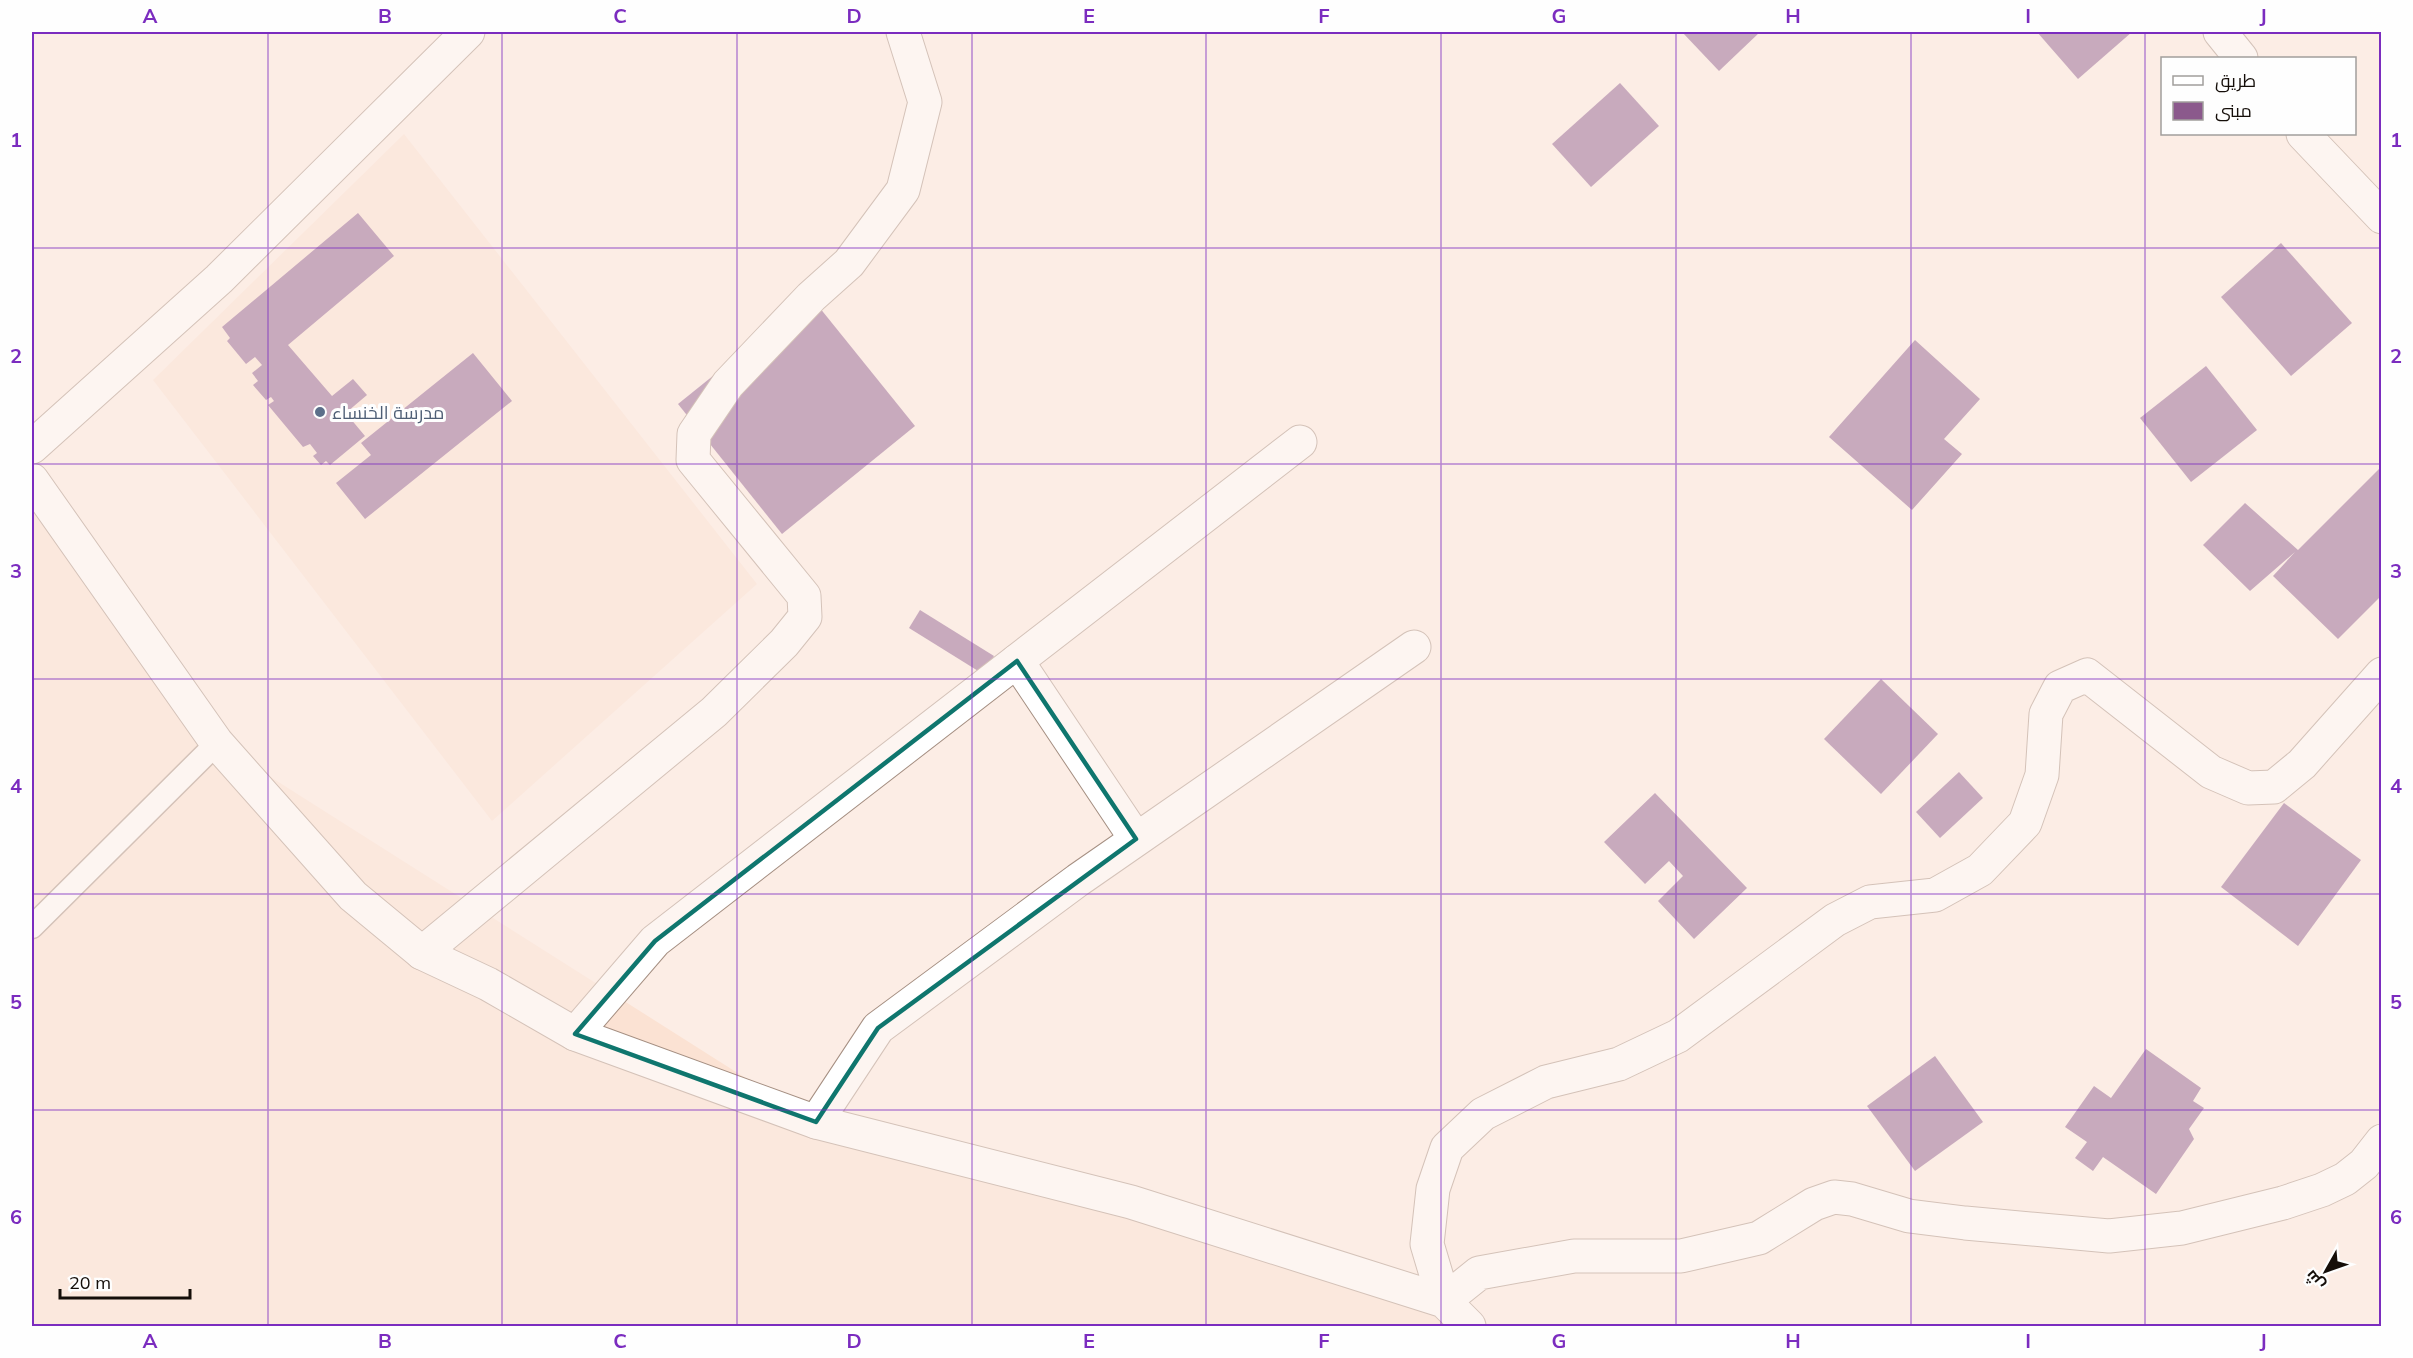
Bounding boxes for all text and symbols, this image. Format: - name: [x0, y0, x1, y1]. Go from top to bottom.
- text: A: [143, 3, 158, 28]
- text: B: [378, 3, 392, 28]
- text: C: [613, 3, 627, 28]
- text: D: [846, 3, 862, 28]
- text: E: [1083, 3, 1095, 28]
- text: F: [1318, 3, 1330, 28]
- text: G: [1552, 3, 1566, 28]
- text: H: [1785, 3, 1801, 28]
- text: I: [2025, 3, 2031, 28]
- text: J: [2259, 3, 2267, 28]
- legend: [2161, 57, 2356, 135]
- text: طريق: [2215, 69, 2256, 93]
- text: مبنى: [2215, 99, 2252, 122]
- text: 1: [10, 127, 22, 152]
- text: 1: [2390, 127, 2402, 152]
- text: 2: [10, 343, 22, 368]
- text: 2: [2390, 343, 2402, 368]
- place label: مدرسة الخنساء: [332, 401, 444, 424]
- marker: مدرسة الخنساء: [313, 405, 327, 419]
- text: 3: [10, 558, 22, 583]
- text: 3: [2390, 558, 2402, 583]
- text: 4: [10, 773, 22, 798]
- text: 4: [2390, 773, 2402, 798]
- text: 5: [10, 989, 22, 1014]
- text: 5: [2390, 989, 2402, 1014]
- text: 6: [10, 1204, 22, 1229]
- text: 6: [2390, 1204, 2402, 1229]
- north arrow: [2296, 1241, 2356, 1301]
- scale bar: [60, 1262, 190, 1300]
- text: ش: [2300, 1266, 2329, 1295]
- text: 20 m: [69, 1271, 111, 1294]
- text: A: [143, 1328, 158, 1353]
- text: B: [378, 1328, 392, 1353]
- text: C: [613, 1328, 627, 1353]
- text: D: [846, 1328, 862, 1353]
- text: E: [1083, 1328, 1095, 1353]
- text: F: [1318, 1328, 1330, 1353]
- text: G: [1552, 1328, 1566, 1353]
- text: H: [1785, 1328, 1801, 1353]
- text: I: [2025, 1328, 2031, 1353]
- text: J: [2259, 1328, 2267, 1353]

